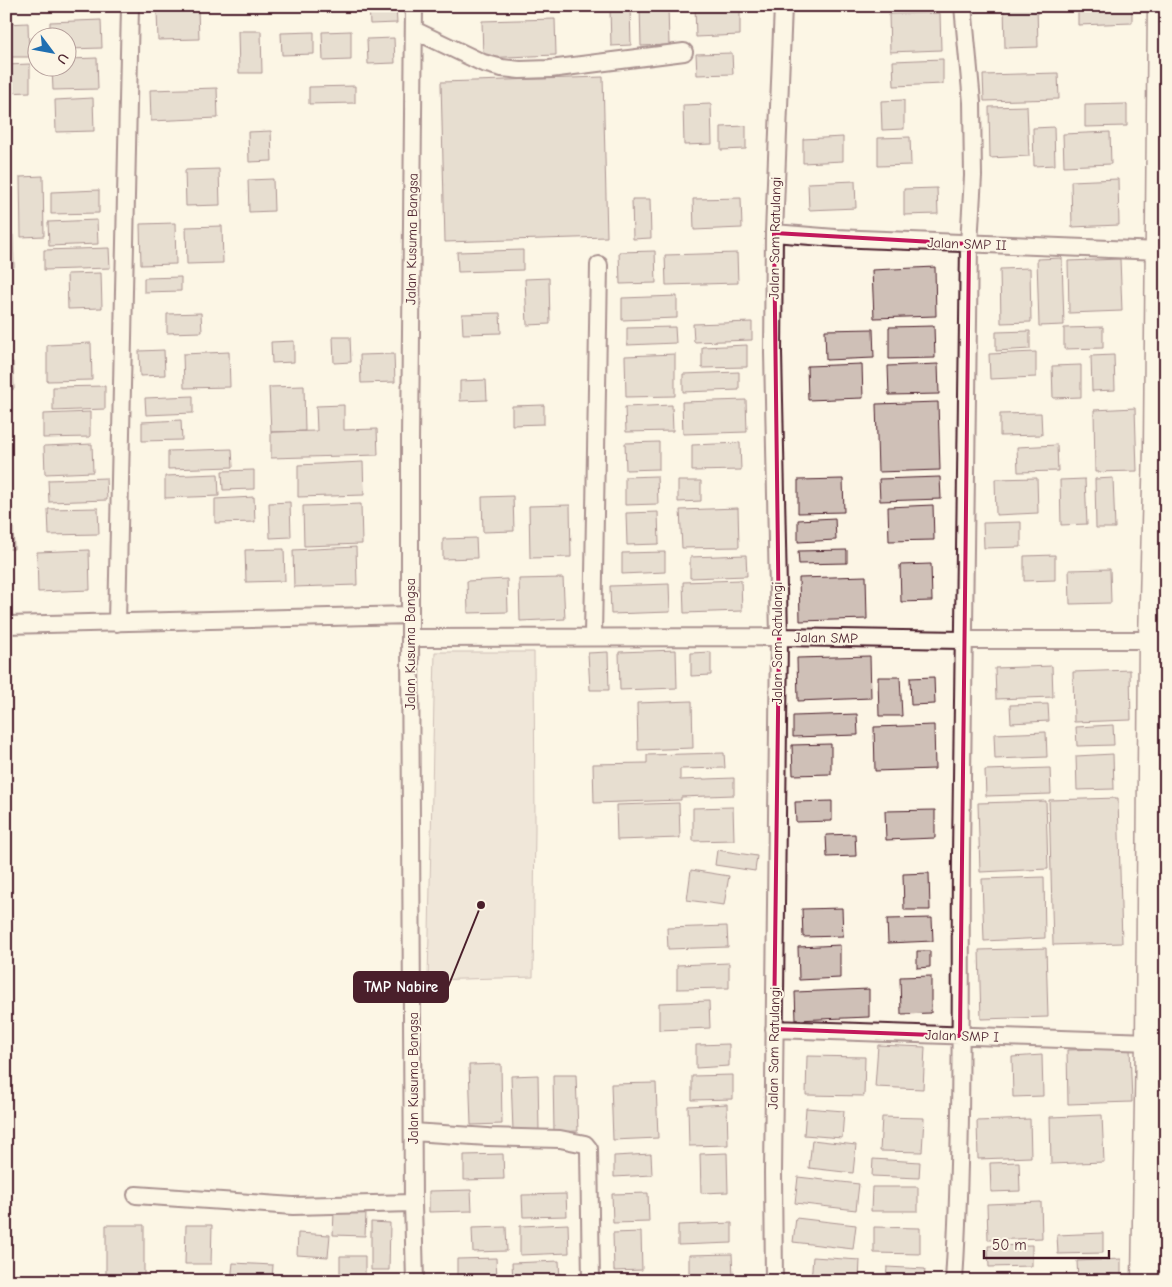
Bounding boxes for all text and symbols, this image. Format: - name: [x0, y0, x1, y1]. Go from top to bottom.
- north arrow: [28, 28, 78, 78]
- text: U: [53, 50, 72, 67]
- street label: Jalan Kusuma Bangsa: [402, 173, 422, 305]
- street label: Jalan Sam Ratulangi: [765, 176, 785, 300]
- street label: Jalan SMP II: [927, 234, 1007, 254]
- street label: Jalan Kusuma Bangsa: [402, 578, 419, 710]
- street label: Jalan Sam Ratulangi: [769, 582, 786, 704]
- street label: Jalan SMP: [794, 629, 858, 647]
- callout: TMP Nabire: [354, 972, 448, 1002]
- text: TMP Nabire: [364, 978, 438, 996]
- street label: Jalan Sam Ratulangi: [764, 986, 784, 1110]
- street label: Jalan Kusuma Bangsa: [405, 1012, 422, 1144]
- street label: Jalan SMP I: [925, 1026, 999, 1046]
- scale bar: [984, 1227, 1110, 1259]
- text: 50 m: [992, 1236, 1027, 1254]

